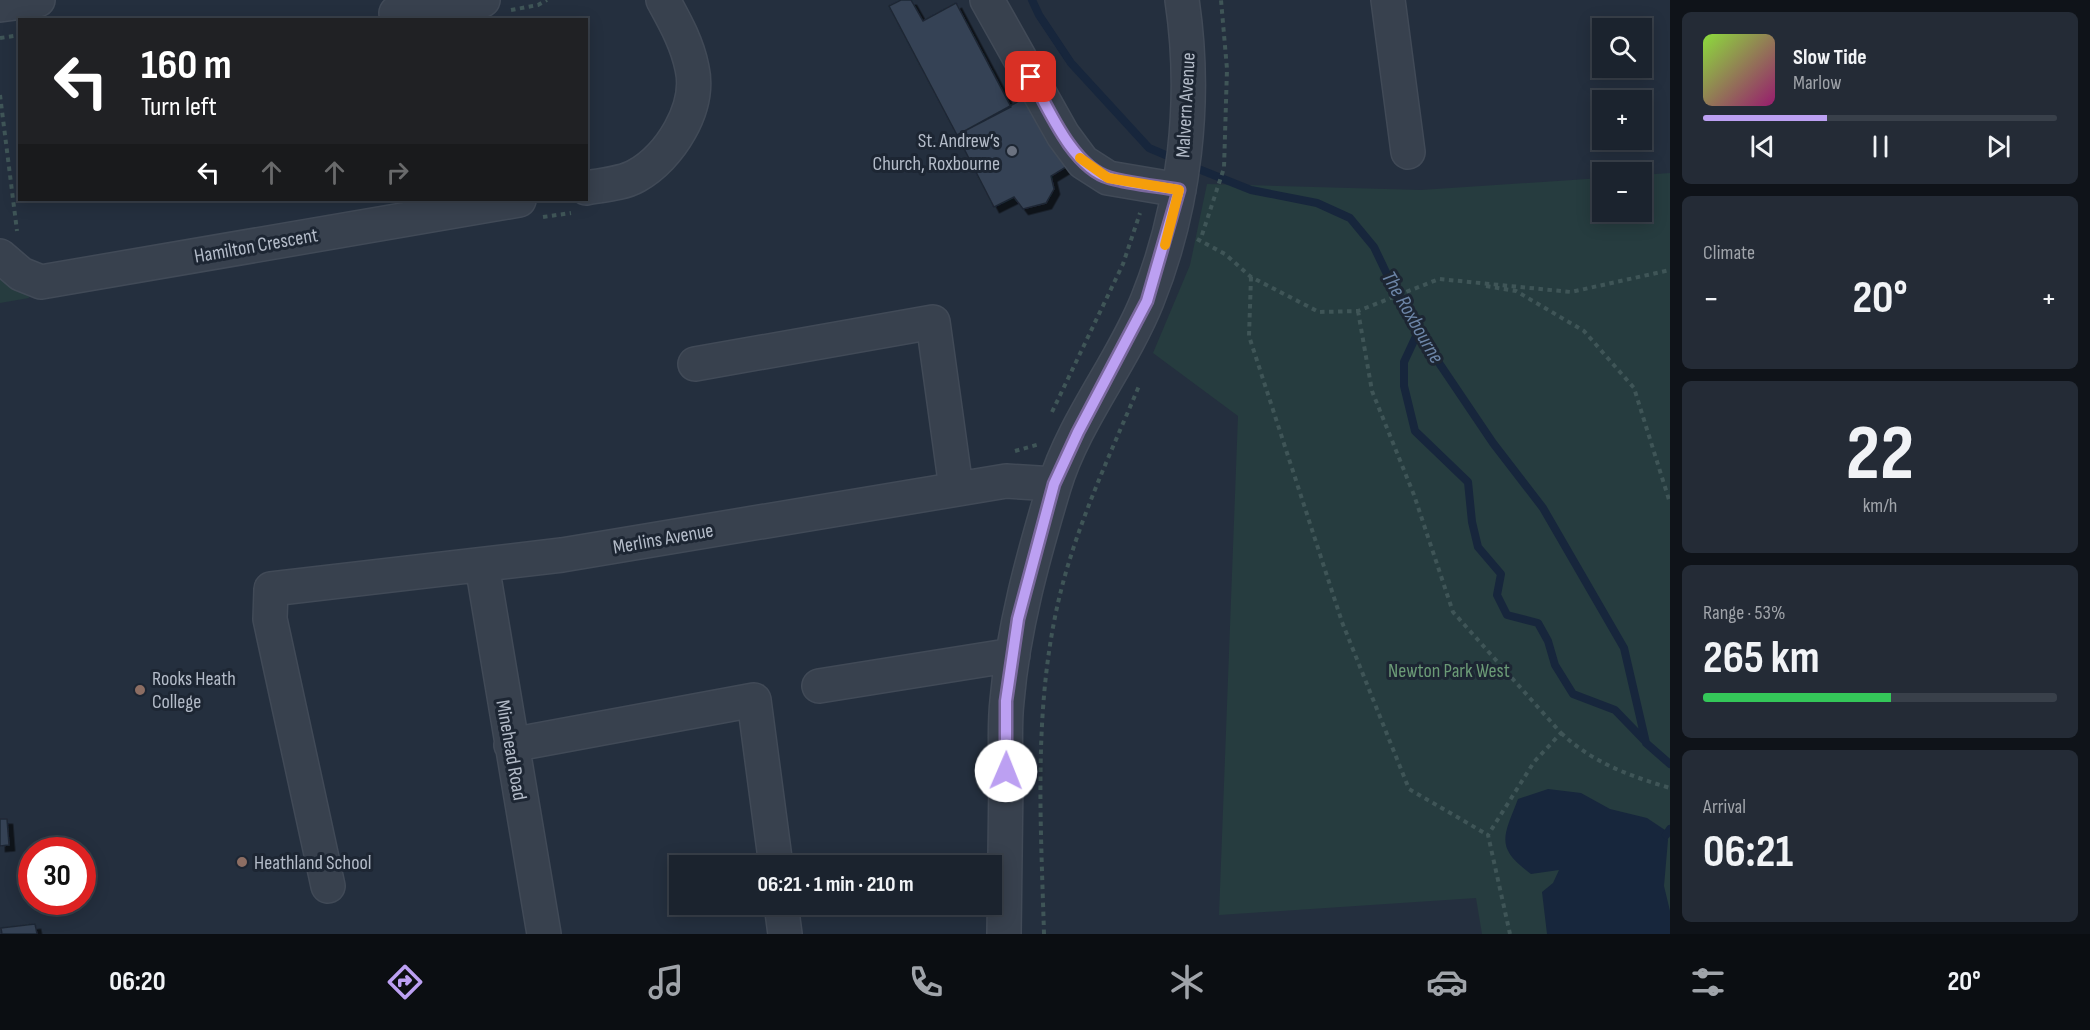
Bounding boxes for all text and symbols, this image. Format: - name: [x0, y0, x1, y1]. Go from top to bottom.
- map controls: [1592, 18, 1652, 222]
- button: search: [1592, 18, 1652, 78]
- text: 160 m: [141, 40, 232, 91]
- icon: left: [42, 42, 120, 120]
- text: Slow Tide: [1793, 44, 1867, 71]
- pin: [1005, 51, 1056, 102]
- street label: Malvern Avenue: [1171, 52, 1201, 158]
- icon: arrive: [1014, 60, 1047, 93]
- text: Marlow: [1793, 71, 1841, 95]
- button: +: [1592, 90, 1652, 150]
- text: Turn left: [141, 91, 217, 123]
- place label: St. Andrew’s Church, Roxbourne: [872, 129, 1000, 176]
- icon: previous: [1746, 130, 1779, 163]
- icon: pause: [1864, 130, 1897, 163]
- icon: next: [1982, 130, 2015, 163]
- marker: St. Andrew’s Church, Roxbourne: [1005, 144, 1019, 158]
- icon: left: [192, 156, 225, 189]
- icon: ahead: [255, 156, 288, 189]
- icon: ahead: [318, 156, 351, 189]
- icon: right: [381, 156, 414, 189]
- button: −: [1592, 162, 1652, 222]
- street label: Hamilton Crescent: [192, 223, 320, 269]
- text: Climate: [1703, 241, 1755, 265]
- water label: The Roxbourne: [1376, 267, 1449, 368]
- text: 20°: [1852, 271, 1908, 326]
- text: −: [1703, 279, 1719, 319]
- text: +: [2041, 279, 2057, 319]
- text: 22: [1846, 408, 1914, 501]
- text: km/h: [1863, 494, 1897, 518]
- street label: Merlins Avenue: [611, 518, 715, 560]
- text: Range · 53%: [1703, 601, 1785, 625]
- text: 265 km: [1703, 631, 1820, 686]
- park label: Newton Park West: [1388, 659, 1510, 683]
- place label: Rooks Heath College: [152, 667, 236, 714]
- marker: Rooks Heath College: [133, 683, 147, 697]
- street label: Minehead Road: [490, 698, 532, 802]
- position arrow: [974, 739, 1038, 803]
- text: Arrival: [1703, 795, 1746, 819]
- text: 06:21: [1703, 825, 1793, 880]
- speed limit sign: 30: [18, 837, 96, 915]
- place label: Heathland School: [254, 851, 372, 875]
- marker: Heathland School: [235, 855, 249, 869]
- text: 06:21 · 1 min · 210 m: [758, 871, 913, 898]
- icon: directions: [384, 961, 426, 1003]
- icon: music: [645, 961, 687, 1003]
- icon: phone: [905, 961, 947, 1003]
- icon: climate: [1166, 961, 1208, 1003]
- icon: car: [1426, 961, 1468, 1003]
- icon: filters: [1687, 961, 1729, 1003]
- text: 06:20: [109, 966, 166, 998]
- text: 20°: [1948, 966, 1981, 998]

